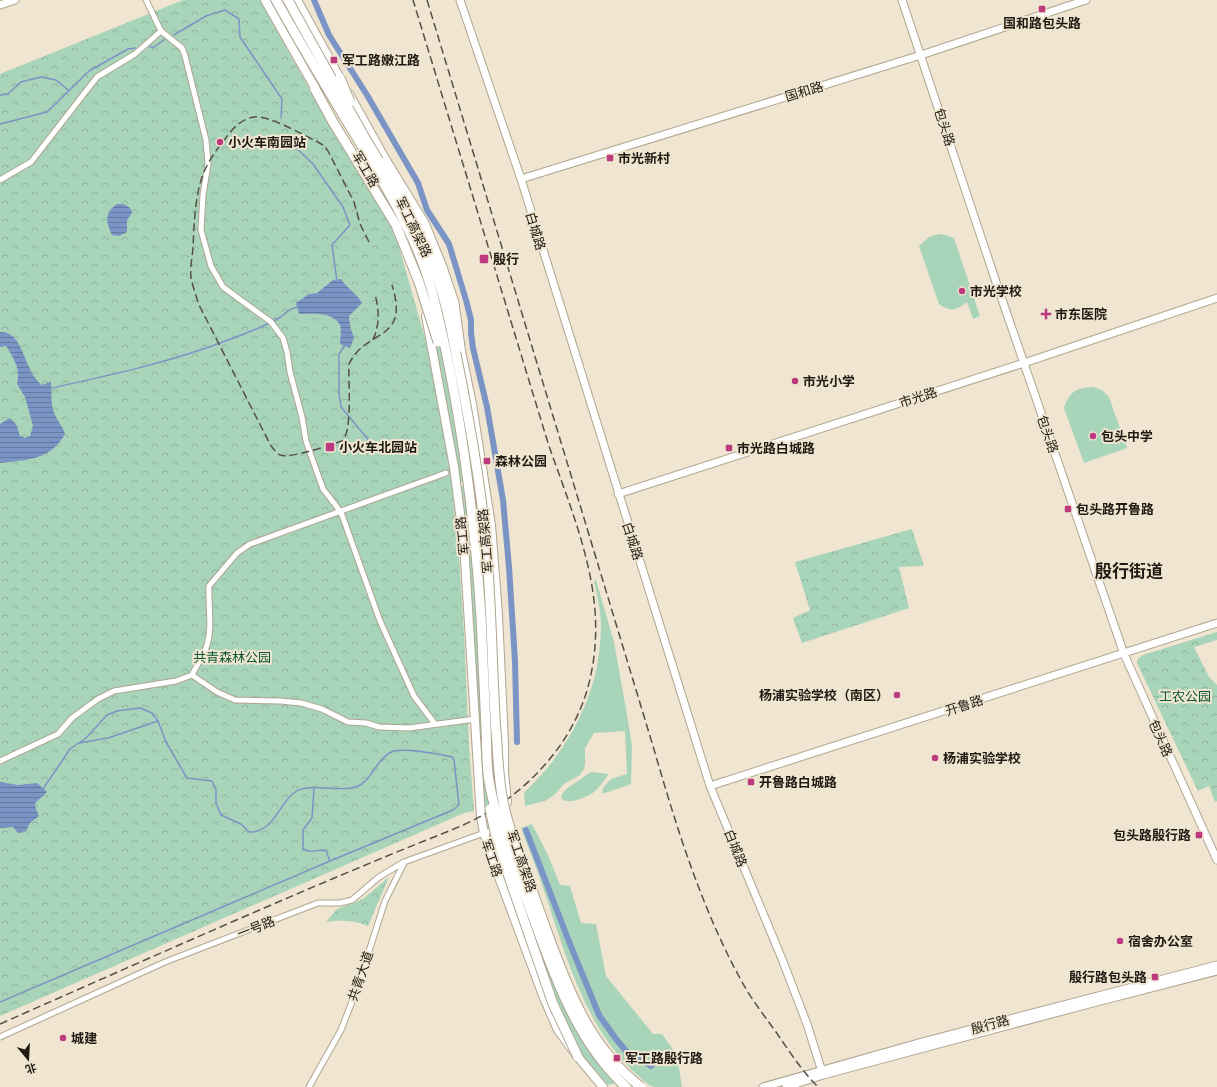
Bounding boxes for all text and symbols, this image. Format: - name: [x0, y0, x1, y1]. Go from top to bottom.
- marker: 国和路包头路: [1037, 4, 1047, 14]
- place label: 国和路包头路: [1003, 16, 1081, 31]
- place label: 军工路嫩江路: [342, 53, 420, 68]
- marker: 军工路嫩江路: [329, 55, 339, 65]
- street label: 国和路: [783, 79, 825, 104]
- street label: 包头路: [931, 106, 958, 148]
- place label: 小火车南园站: [228, 135, 306, 150]
- marker: 小火车南园站: [215, 137, 225, 147]
- street label: 军工路: [349, 149, 382, 190]
- place label: 市光新村: [618, 151, 670, 166]
- marker: 市光新村: [605, 153, 615, 163]
- street label: 军工高架路: [393, 195, 435, 260]
- street label: 白城路: [523, 210, 548, 252]
- place label: 殷行: [493, 252, 519, 267]
- marker: 殷行: [478, 253, 490, 265]
- place label: 市光学校: [970, 284, 1022, 299]
- marker: 市光学校: [957, 286, 967, 296]
- place label: 市东医院: [1055, 307, 1107, 322]
- marker: 市东医院: [1040, 308, 1052, 320]
- place label: 市光小学: [803, 374, 855, 389]
- marker: 市光小学: [790, 376, 800, 386]
- street label: 市光路: [897, 384, 939, 411]
- street label: 包头路: [1034, 413, 1061, 455]
- place label: 包头中学: [1101, 429, 1153, 444]
- marker: 包头中学: [1088, 431, 1098, 441]
- place label: 小火车北园站: [339, 440, 417, 455]
- marker: 小火车北园站: [324, 441, 336, 453]
- place label: 市光路白城路: [737, 441, 815, 456]
- marker: 市光路白城路: [724, 443, 734, 453]
- place label: 森林公园: [495, 454, 547, 469]
- marker: 森林公园: [482, 456, 492, 466]
- place label: 包头路开鲁路: [1076, 502, 1154, 517]
- marker: 包头路开鲁路: [1063, 504, 1073, 514]
- street label: 军工高架路: [475, 508, 496, 574]
- street label: 军工路: [453, 516, 472, 556]
- street label: 白城路: [619, 520, 646, 562]
- district label: 殷行街道: [1095, 561, 1163, 582]
- park label: 共青森林公园: [193, 650, 271, 665]
- place label: 杨浦实验学校（南区）: [759, 688, 889, 703]
- park label: 工农公园: [1159, 689, 1211, 704]
- marker: 杨浦实验学校（南区）: [892, 690, 902, 700]
- street label: 开鲁路: [943, 692, 985, 719]
- street label: 包头路: [1146, 717, 1175, 759]
- place label: 杨浦实验学校: [943, 751, 1021, 766]
- marker: 杨浦实验学校: [930, 753, 940, 763]
- place label: 开鲁路白城路: [759, 775, 837, 790]
- marker: 开鲁路白城路: [746, 777, 756, 787]
- street label: 白城路: [721, 827, 750, 869]
- street label: 军工高架路: [504, 828, 539, 894]
- place label: 包头路殷行路: [1113, 828, 1191, 843]
- marker: 包头路殷行路: [1194, 830, 1204, 840]
- street label: 军工路: [478, 837, 505, 879]
- street label: 一号路: [235, 913, 277, 941]
- place label: 宿舍办公室: [1128, 934, 1193, 949]
- marker: 宿舍办公室: [1115, 936, 1125, 946]
- street label: 共青大道: [345, 949, 376, 1003]
- place label: 殷行路包头路: [1069, 970, 1147, 985]
- marker: 殷行路包头路: [1150, 972, 1160, 982]
- street label: 殷行路: [969, 1012, 1011, 1037]
- place label: 城建: [71, 1031, 97, 1046]
- marker: 城建: [58, 1033, 68, 1043]
- north arrow: [8, 1039, 48, 1079]
- place label: 军工路殷行路: [625, 1051, 703, 1066]
- marker: 军工路殷行路: [612, 1053, 622, 1063]
- text: 北: [24, 1060, 38, 1076]

